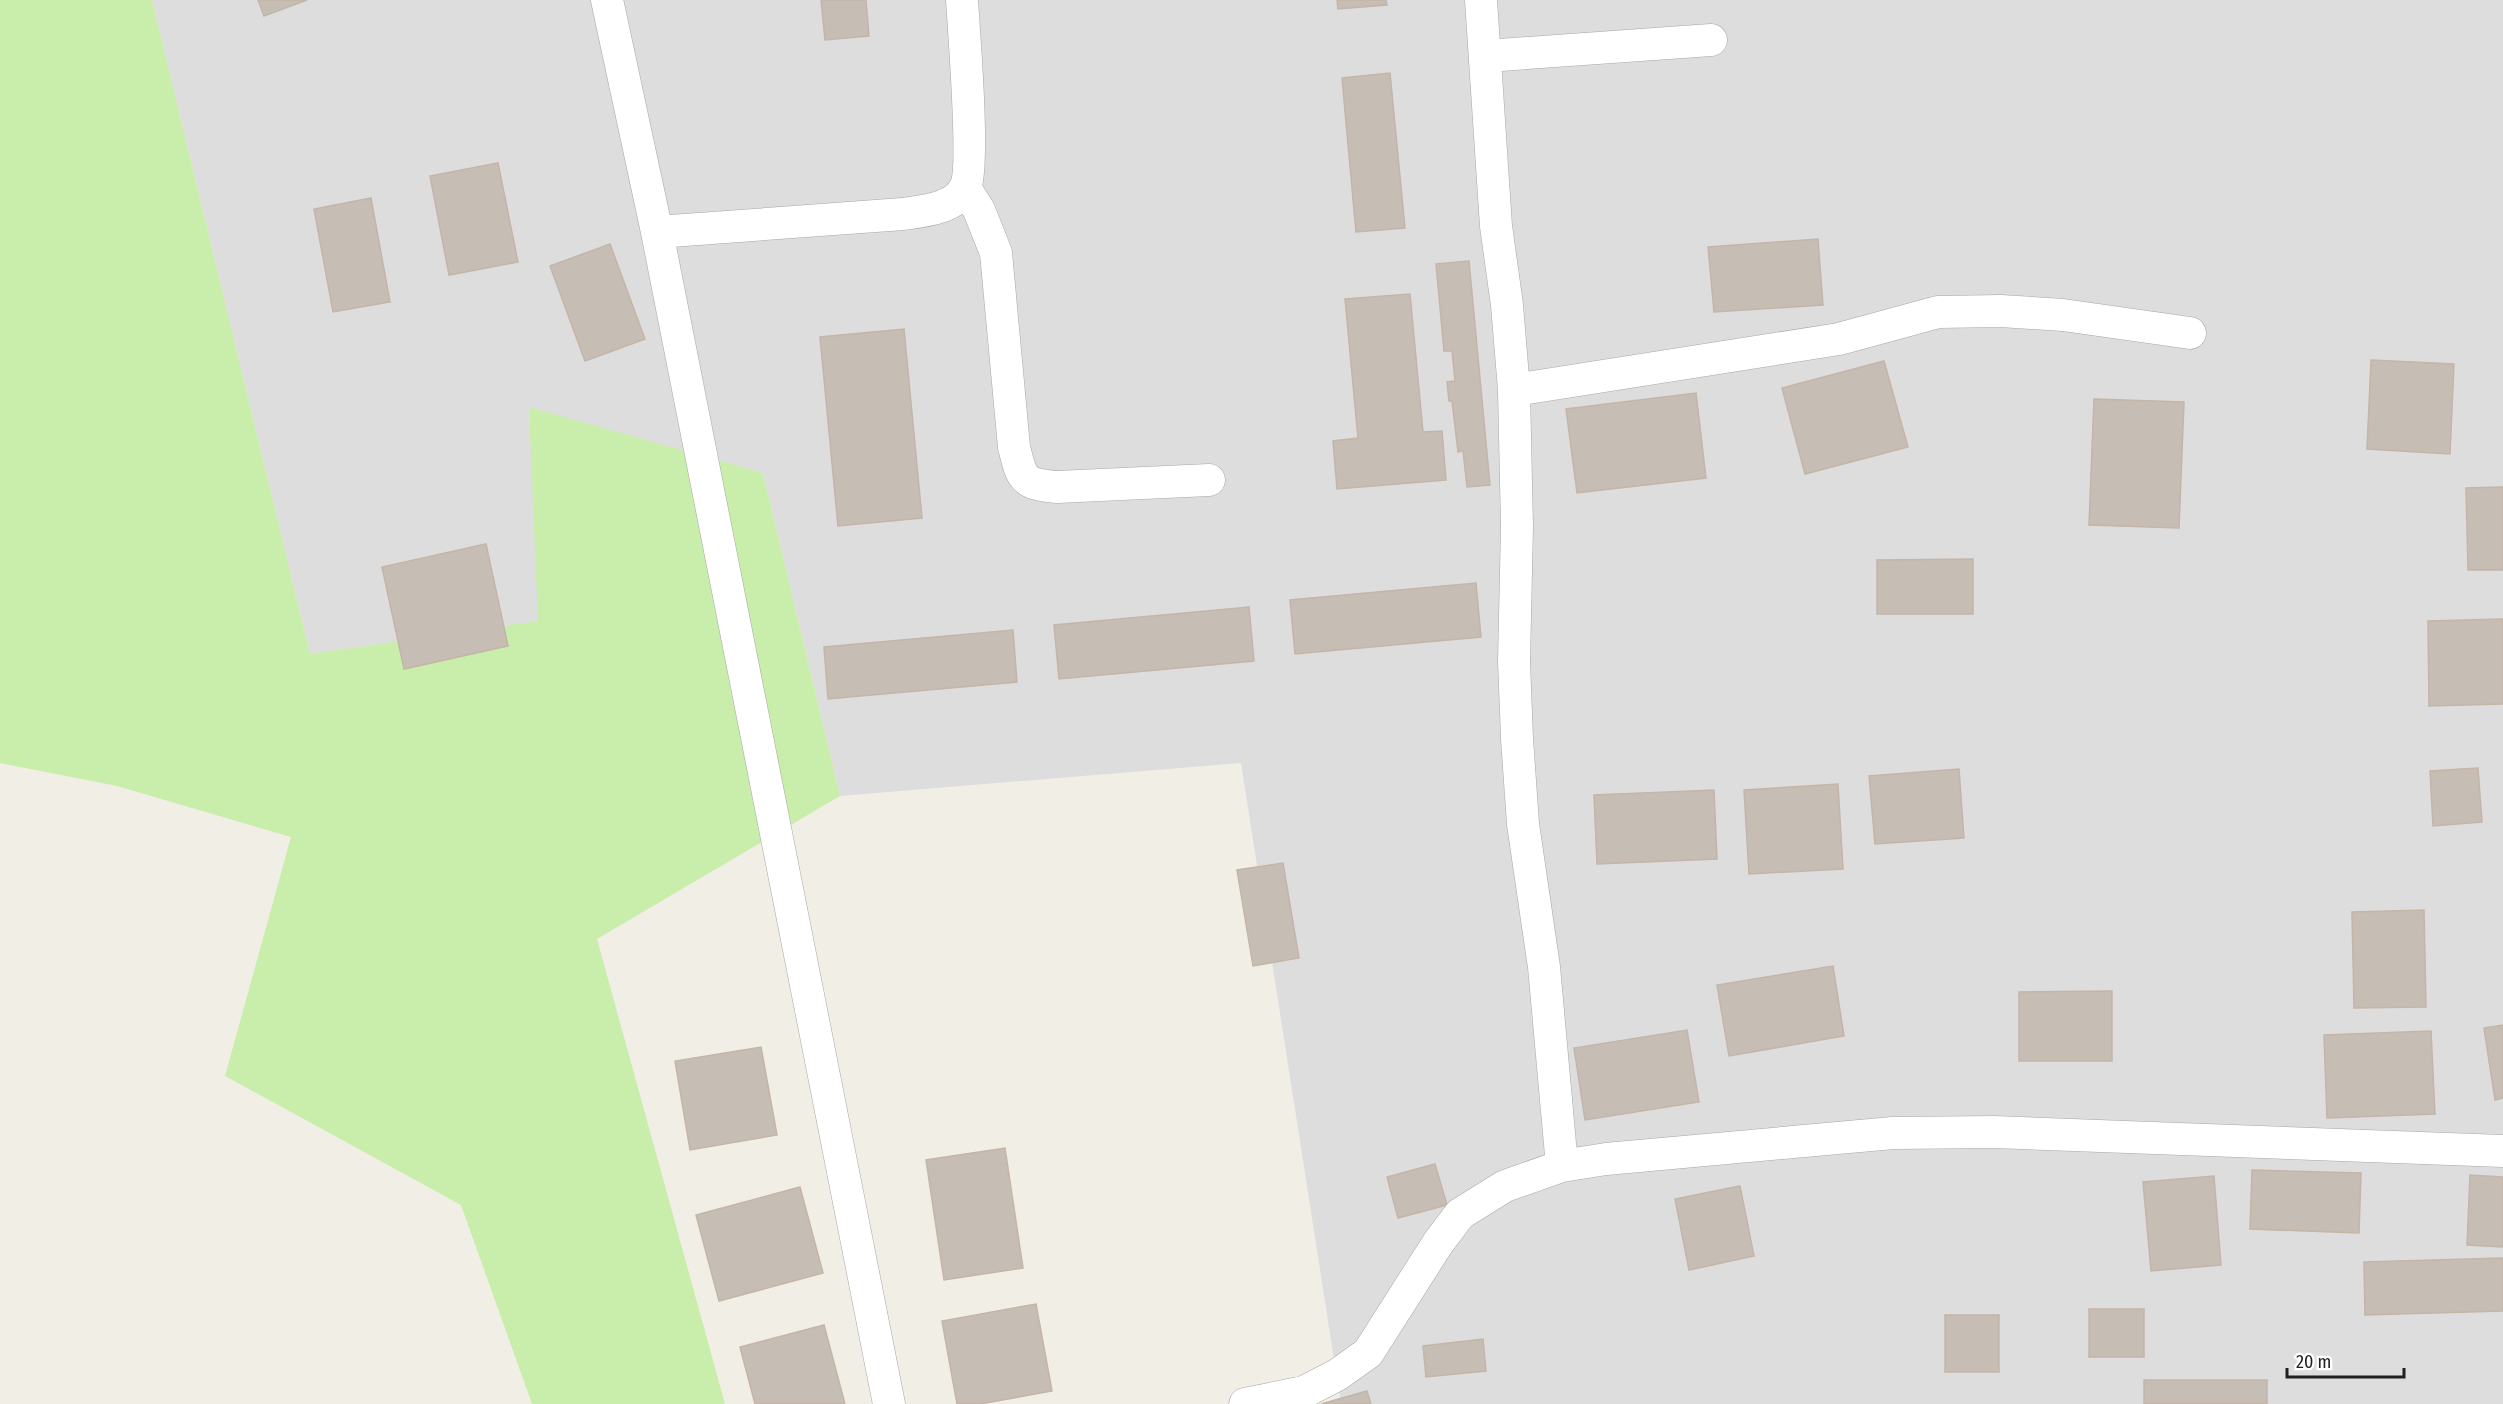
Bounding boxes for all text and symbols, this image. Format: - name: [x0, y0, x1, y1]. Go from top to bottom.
- scale bar: [2287, 1341, 2404, 1379]
- text: 20 m: [2296, 1351, 2331, 1373]

